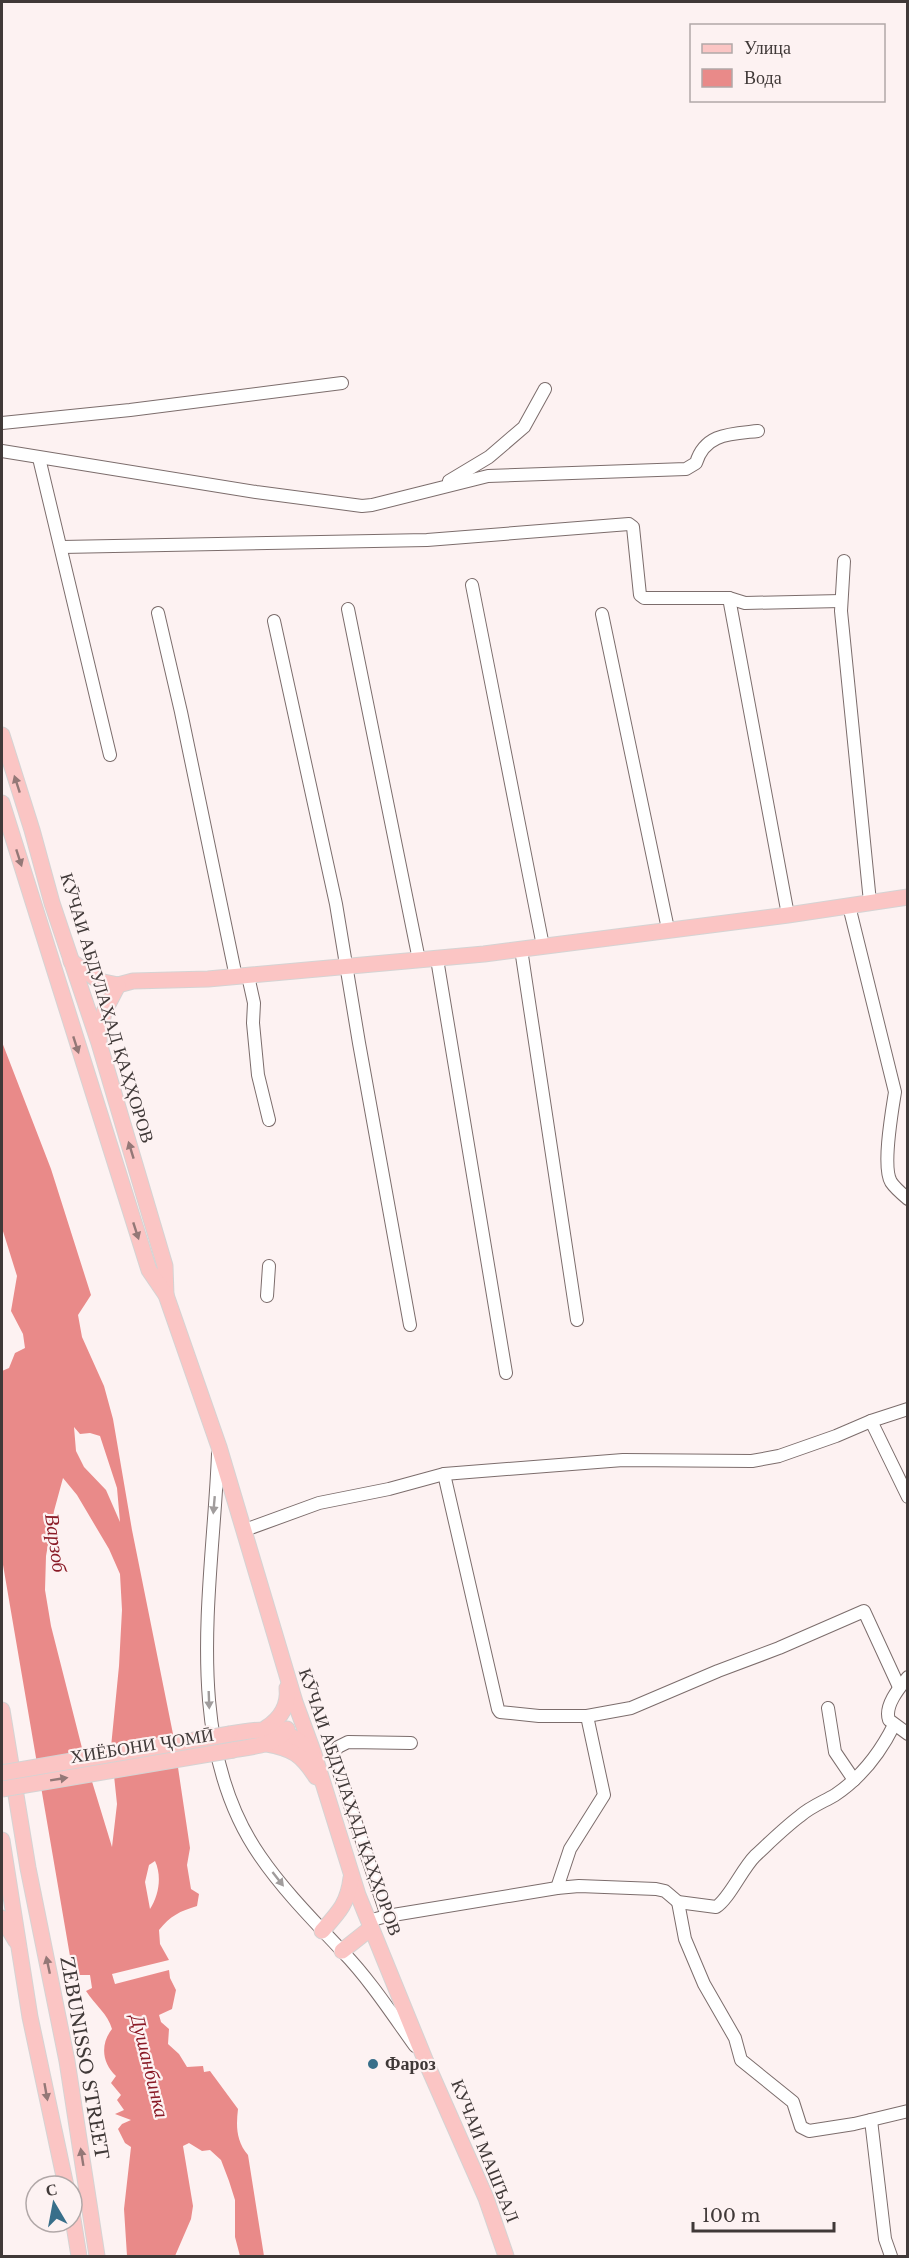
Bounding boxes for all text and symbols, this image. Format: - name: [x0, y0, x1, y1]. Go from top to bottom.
- legend: [690, 24, 885, 102]
- text: Улица: [744, 37, 791, 59]
- text: Вода: [744, 67, 782, 89]
- one-way arrow: [12, 775, 21, 793]
- one-way arrow: [15, 849, 25, 867]
- street label: КӮЧАИ АБДУЛАҲАД ҚАҲҲОРОВ: [55, 870, 159, 1146]
- one-way arrow: [72, 1036, 82, 1054]
- one-way arrow: [126, 1141, 135, 1159]
- one-way arrow: [132, 1222, 141, 1240]
- one-way arrow: [209, 1496, 219, 1515]
- water label: Варзоб: [40, 1512, 72, 1575]
- street label: КӮЧАИ АБДУЛАҲАД ҚАҲҲОРОВ: [294, 1665, 406, 1939]
- one-way arrow: [205, 1690, 214, 1709]
- street label: ХИЁБОНИ ҶОМӢ: [69, 1724, 215, 1768]
- one-way arrow: [50, 1775, 69, 1784]
- one-way arrow: [271, 1871, 283, 1886]
- street label: ZEBUNISSO STREET: [55, 1955, 113, 2162]
- one-way arrow: [42, 1956, 52, 1975]
- water label: Душанбинка: [125, 2010, 174, 2120]
- place label: Фароз: [385, 2053, 436, 2075]
- marker: Фароз: [366, 2057, 380, 2071]
- street label: КУЧАИ МАШЪАЛ: [446, 2076, 524, 2226]
- one-way arrow: [42, 2083, 51, 2102]
- one-way arrow: [77, 2148, 86, 2167]
- north arrow: [24, 2174, 84, 2234]
- text: С: [44, 2178, 59, 2200]
- scale bar: [693, 2195, 834, 2233]
- text: 100 m: [702, 2205, 760, 2227]

